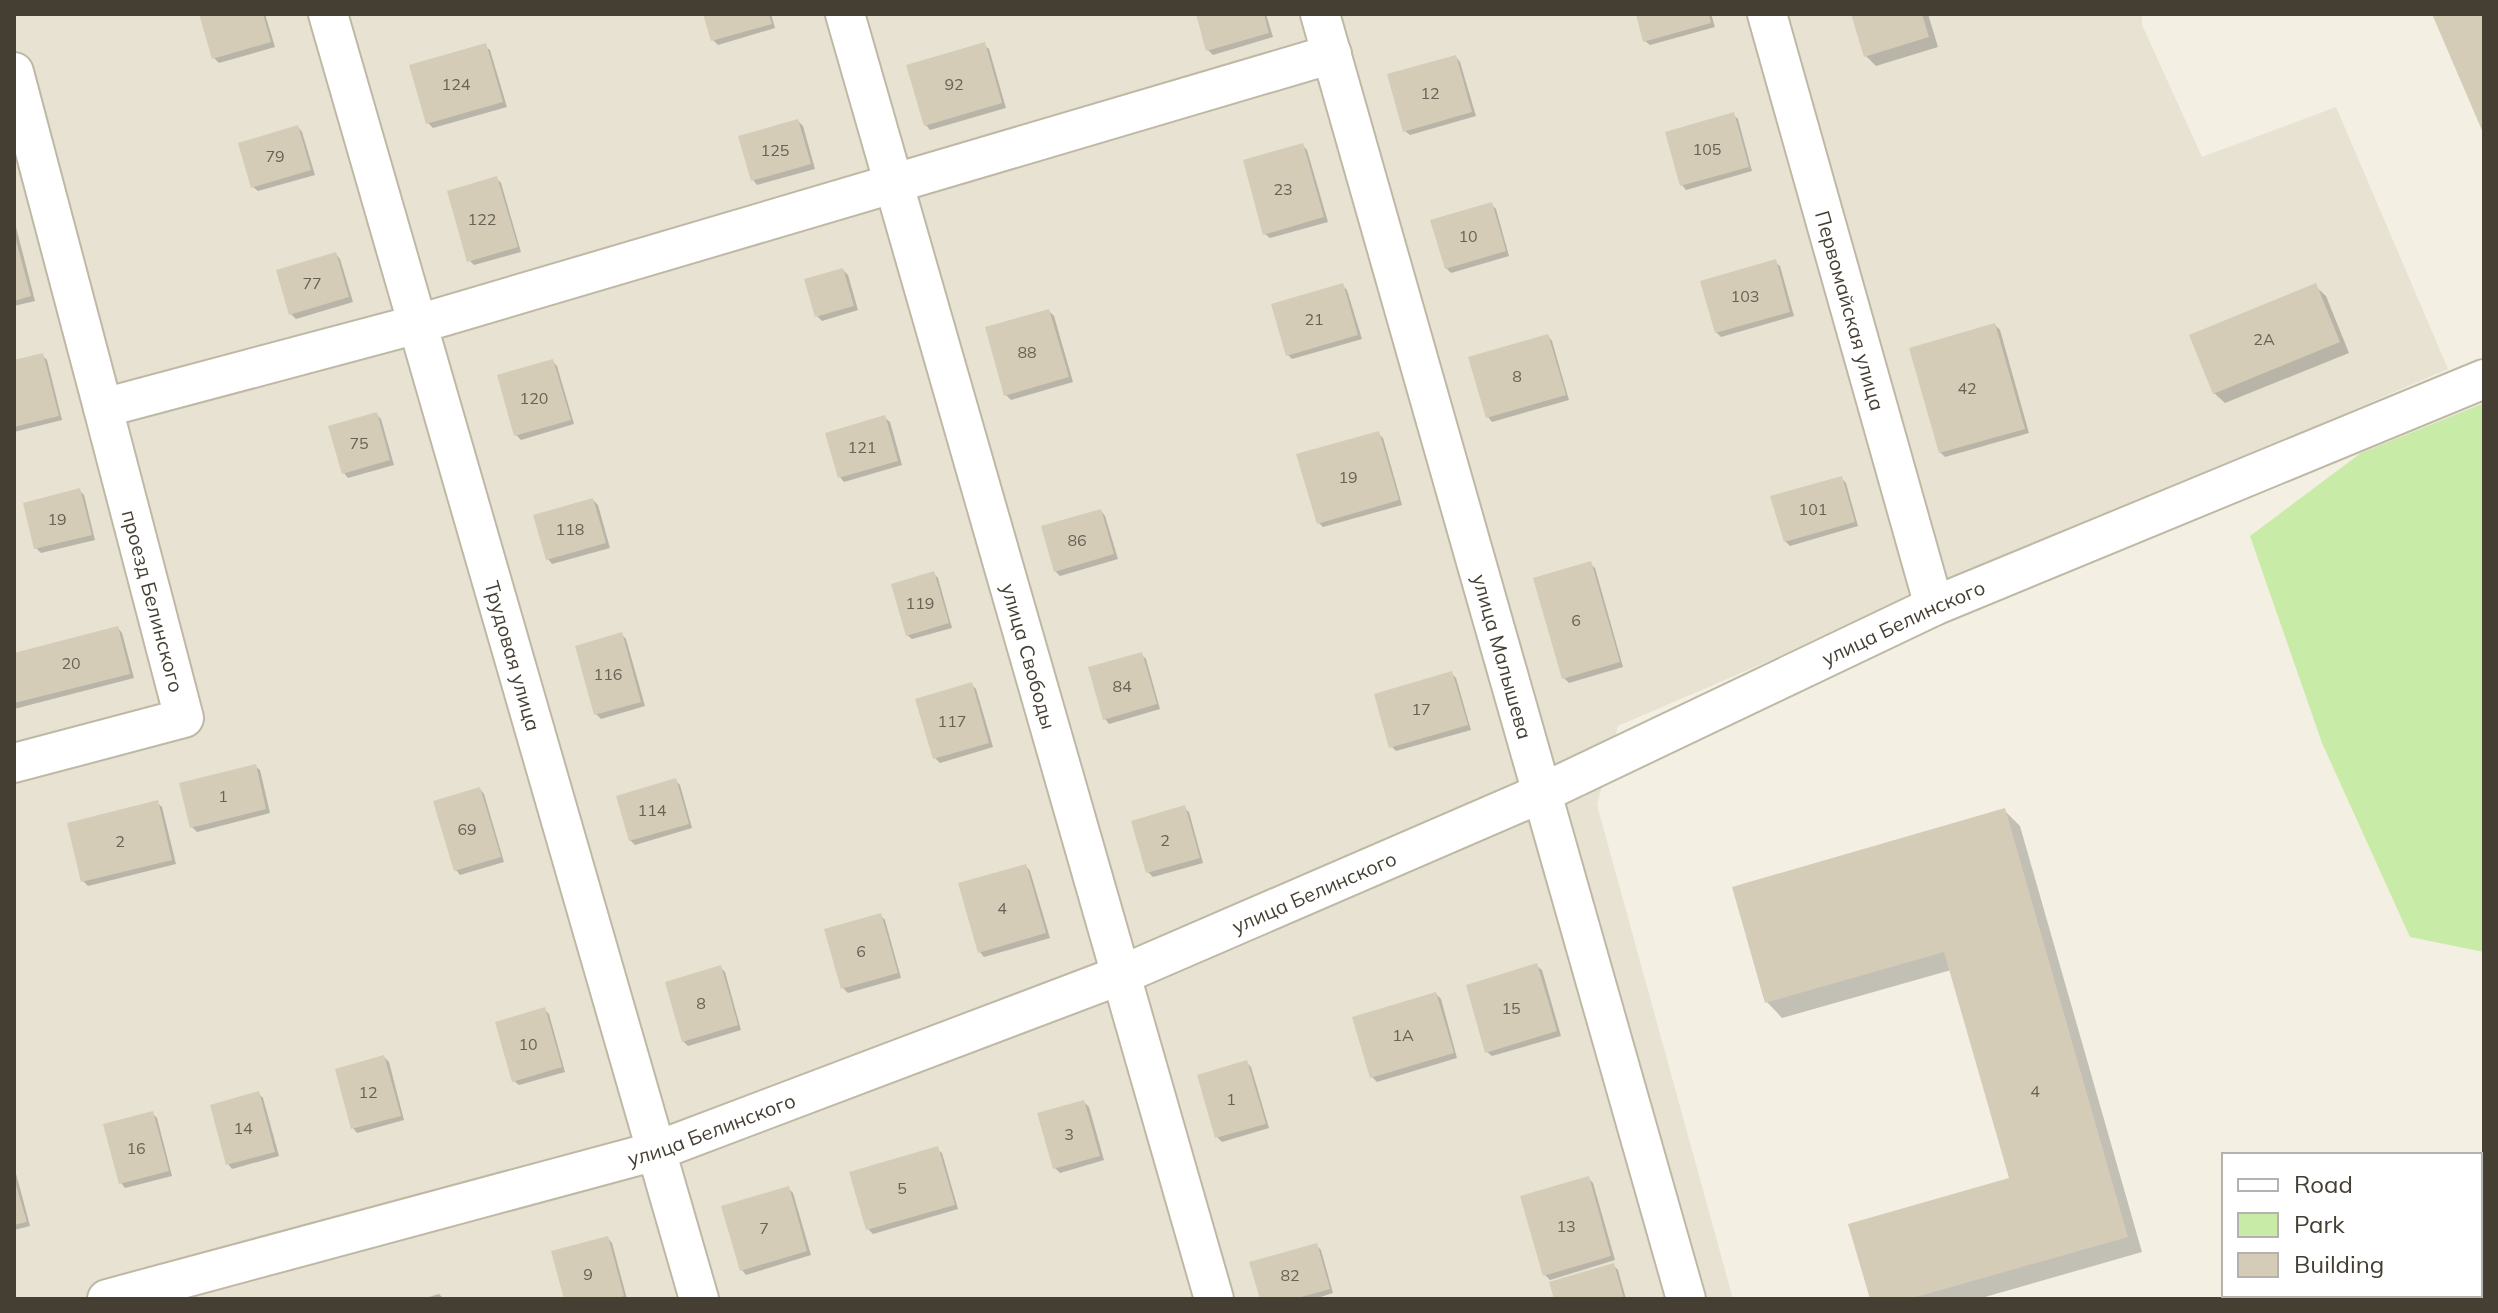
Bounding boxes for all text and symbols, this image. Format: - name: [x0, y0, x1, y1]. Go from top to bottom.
- house number: 124: [442, 74, 471, 94]
- house number: 92: [944, 74, 964, 94]
- house number: 12: [1420, 83, 1440, 103]
- house number: 105: [1693, 139, 1721, 159]
- house number: 125: [761, 140, 789, 160]
- house number: 79: [265, 146, 285, 166]
- house number: 23: [1273, 179, 1293, 199]
- street label: Первомайская улица: [1811, 208, 1891, 413]
- house number: 122: [468, 209, 496, 229]
- house number: 10: [1458, 226, 1478, 246]
- house number: 77: [302, 273, 322, 293]
- house number: 103: [1731, 286, 1759, 306]
- house number: 21: [1304, 309, 1324, 329]
- house number: 2А: [2253, 329, 2275, 349]
- house number: 88: [1017, 342, 1037, 362]
- house number: 8: [1512, 366, 1522, 386]
- house number: 42: [1957, 378, 1977, 398]
- house number: 120: [520, 388, 548, 408]
- house number: 75: [349, 433, 369, 453]
- house number: 121: [848, 437, 876, 457]
- house number: 19: [1338, 467, 1358, 487]
- house number: 101: [1799, 499, 1827, 519]
- street label: проезд Белинского: [117, 507, 189, 695]
- house number: 19: [47, 509, 67, 529]
- house number: 118: [556, 519, 584, 539]
- house number: 86: [1067, 530, 1087, 550]
- street label: улица Малышева: [1468, 571, 1538, 742]
- street label: улица Белинского: [1817, 574, 1988, 670]
- street label: Трудовая улица: [480, 578, 547, 734]
- street label: улица Свободы: [997, 580, 1062, 732]
- house number: 119: [906, 593, 934, 613]
- house number: 6: [1571, 610, 1581, 630]
- house number: 20: [61, 653, 81, 673]
- house number: 116: [594, 664, 622, 684]
- house number: 84: [1112, 676, 1132, 696]
- house number: 17: [1411, 699, 1431, 719]
- house number: 117: [938, 711, 966, 731]
- house number: 1: [218, 786, 228, 806]
- house number: 114: [638, 800, 667, 820]
- house number: 69: [457, 819, 477, 839]
- house number: 2: [1160, 830, 1170, 850]
- house number: 2: [115, 831, 125, 851]
- street label: улица Белинского: [1228, 845, 1400, 938]
- house number: 4: [997, 898, 1007, 918]
- house number: 6: [856, 941, 866, 961]
- house number: 8: [696, 993, 706, 1013]
- house number: 15: [1501, 998, 1521, 1018]
- house number: 1А: [1392, 1025, 1414, 1045]
- house number: 10: [518, 1034, 538, 1054]
- house number: 4: [2030, 1081, 2040, 1101]
- house number: 12: [358, 1082, 378, 1102]
- street label: улица Белинского: [625, 1087, 799, 1171]
- house number: 1: [1226, 1089, 1236, 1109]
- house number: 14: [233, 1118, 253, 1138]
- house number: 3: [1064, 1124, 1074, 1144]
- house number: 16: [126, 1138, 146, 1158]
- legend: [2222, 1153, 2482, 1297]
- text: Road: [2294, 1169, 2353, 1199]
- house number: 5: [897, 1178, 907, 1198]
- text: Park: [2294, 1209, 2345, 1239]
- house number: 13: [1556, 1216, 1576, 1236]
- house number: 7: [759, 1218, 769, 1238]
- text: Building: [2294, 1249, 2384, 1279]
- house number: 9: [583, 1264, 593, 1284]
- house number: 82: [1280, 1265, 1300, 1285]

